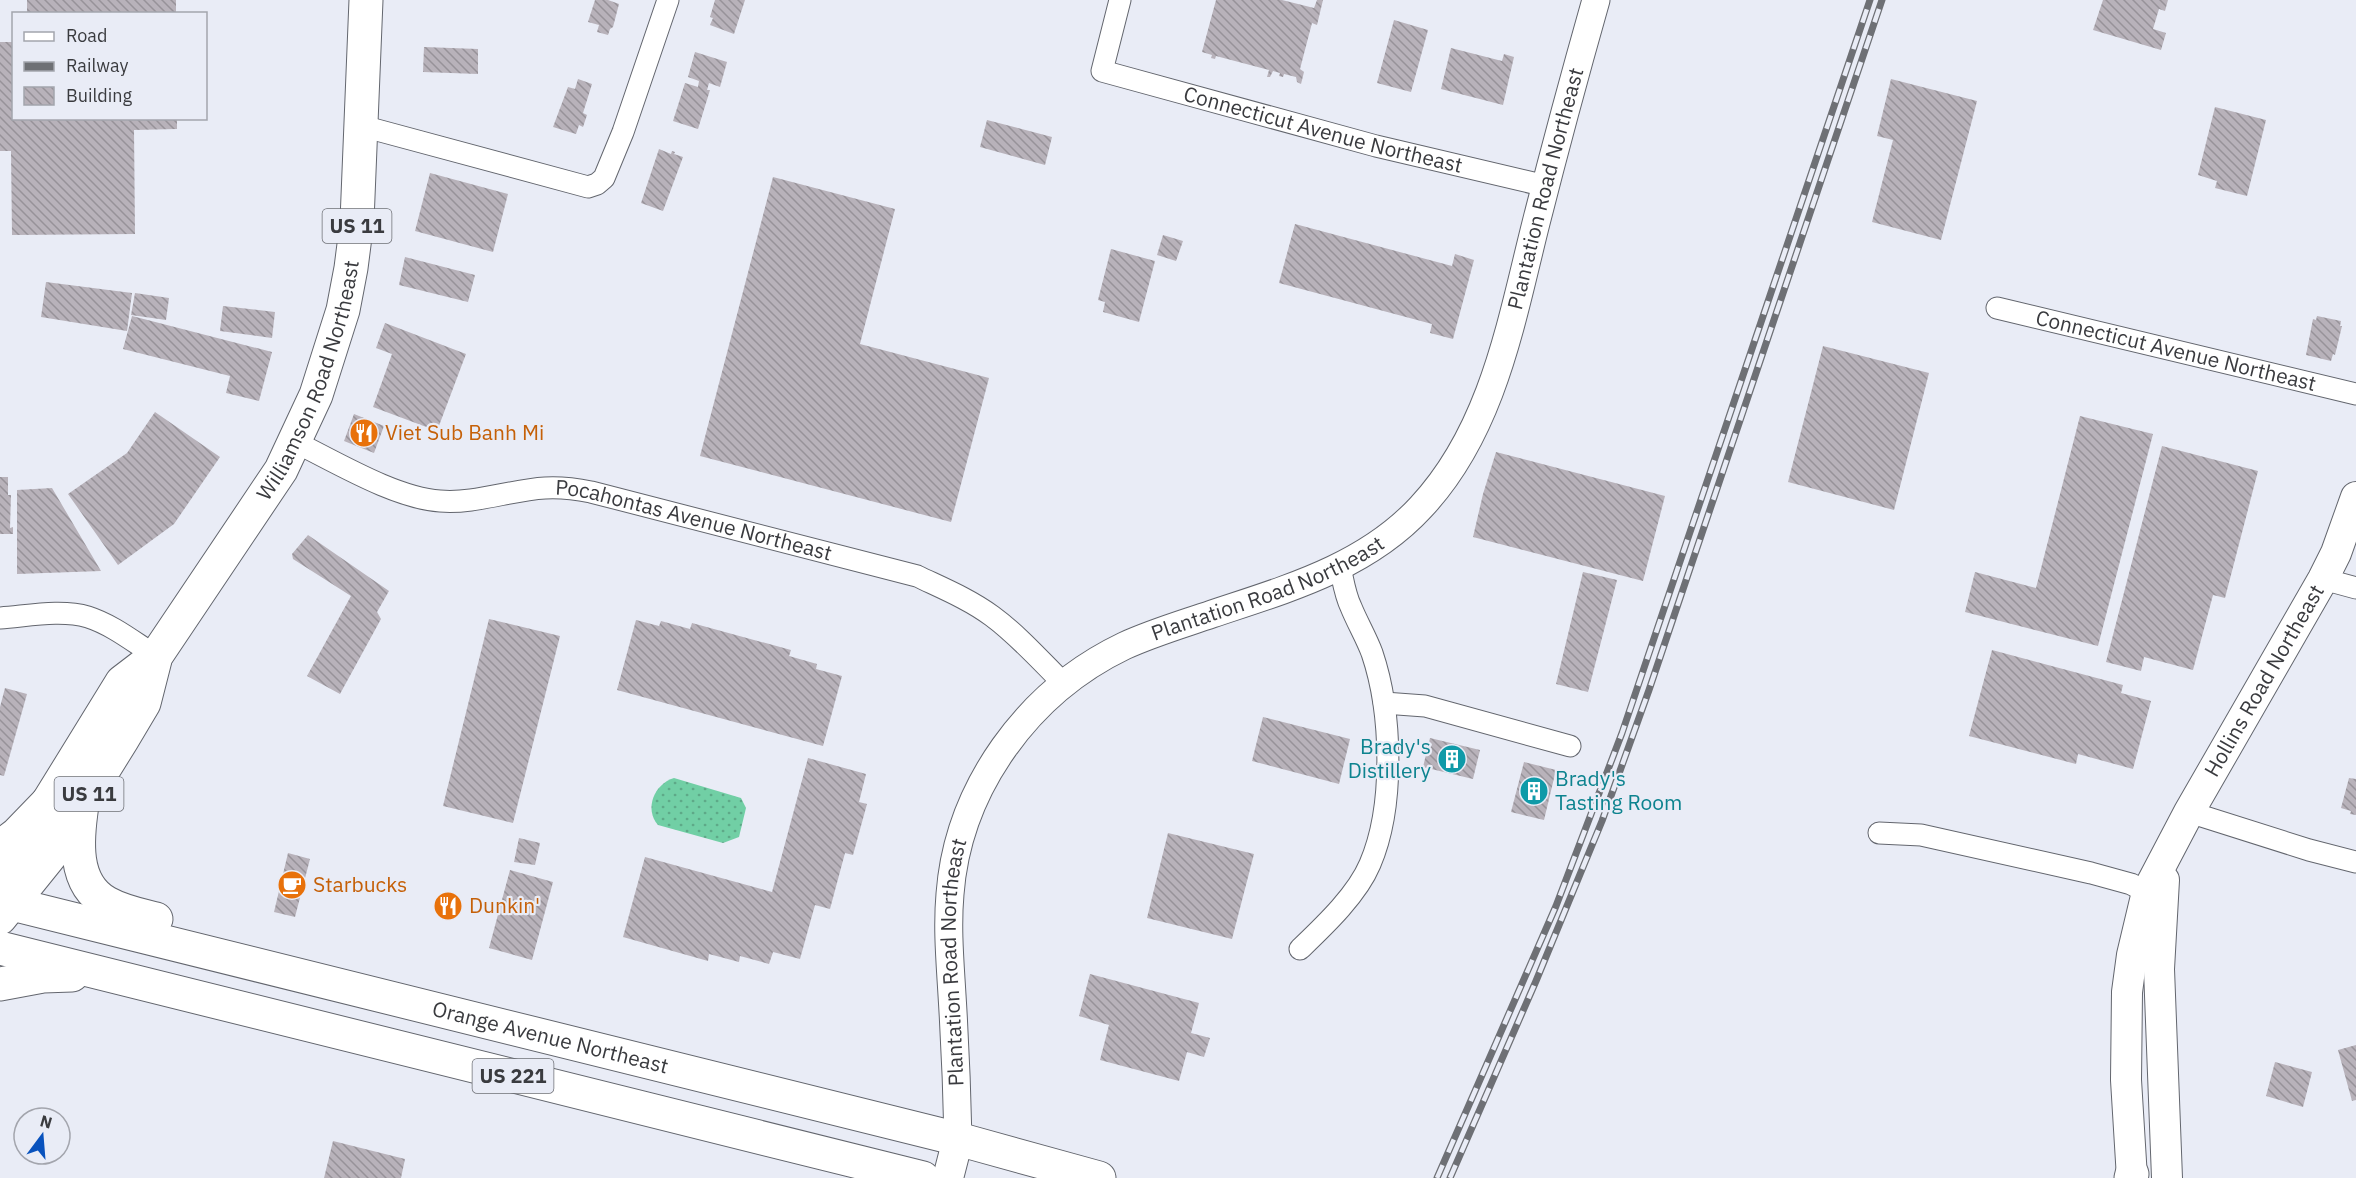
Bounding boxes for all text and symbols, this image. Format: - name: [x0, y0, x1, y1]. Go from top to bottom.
- legend: [12, 12, 207, 120]
- text: Road: [66, 24, 107, 47]
- text: Railway: [66, 54, 128, 77]
- street label: Plantation Road Northeast: [1500, 64, 1589, 312]
- street label: Connecticut Avenue Northeast: [1181, 79, 1465, 179]
- text: Building: [66, 84, 133, 107]
- road number: US 11: [322, 209, 392, 243]
- street label: Williamson Road Northeast: [250, 259, 365, 505]
- street label: Connecticut Avenue Northeast: [2033, 303, 2319, 397]
- restaurant icon: Viet Sub Banh Mi: [348, 417, 380, 449]
- place label: Viet Sub Banh Mi: [385, 418, 544, 446]
- street label: Pocahontas Avenue Northeast: [555, 473, 835, 567]
- street label: Plantation Road Northeast: [1147, 529, 1389, 647]
- street label: Hollins Road Northeast: [2197, 579, 2330, 782]
- place label: Brady's Distillery: [1348, 732, 1432, 784]
- building icon: Brady's Distillery: [1436, 743, 1468, 775]
- place label: Brady's Tasting Room: [1555, 764, 1682, 816]
- building icon: Brady's Tasting Room: [1518, 775, 1550, 807]
- road number: US 11: [54, 777, 124, 811]
- street label: Plantation Road Northeast: [934, 835, 972, 1087]
- cafe icon: Starbucks: [276, 869, 308, 901]
- place label: Starbucks: [313, 870, 407, 898]
- restaurant icon: Dunkin': [432, 890, 464, 922]
- place label: Dunkin': [469, 891, 540, 919]
- street label: Orange Avenue Northeast: [430, 994, 671, 1080]
- road number: US 221: [472, 1059, 554, 1093]
- north arrow: [12, 1106, 72, 1166]
- text: N: [38, 1110, 54, 1133]

